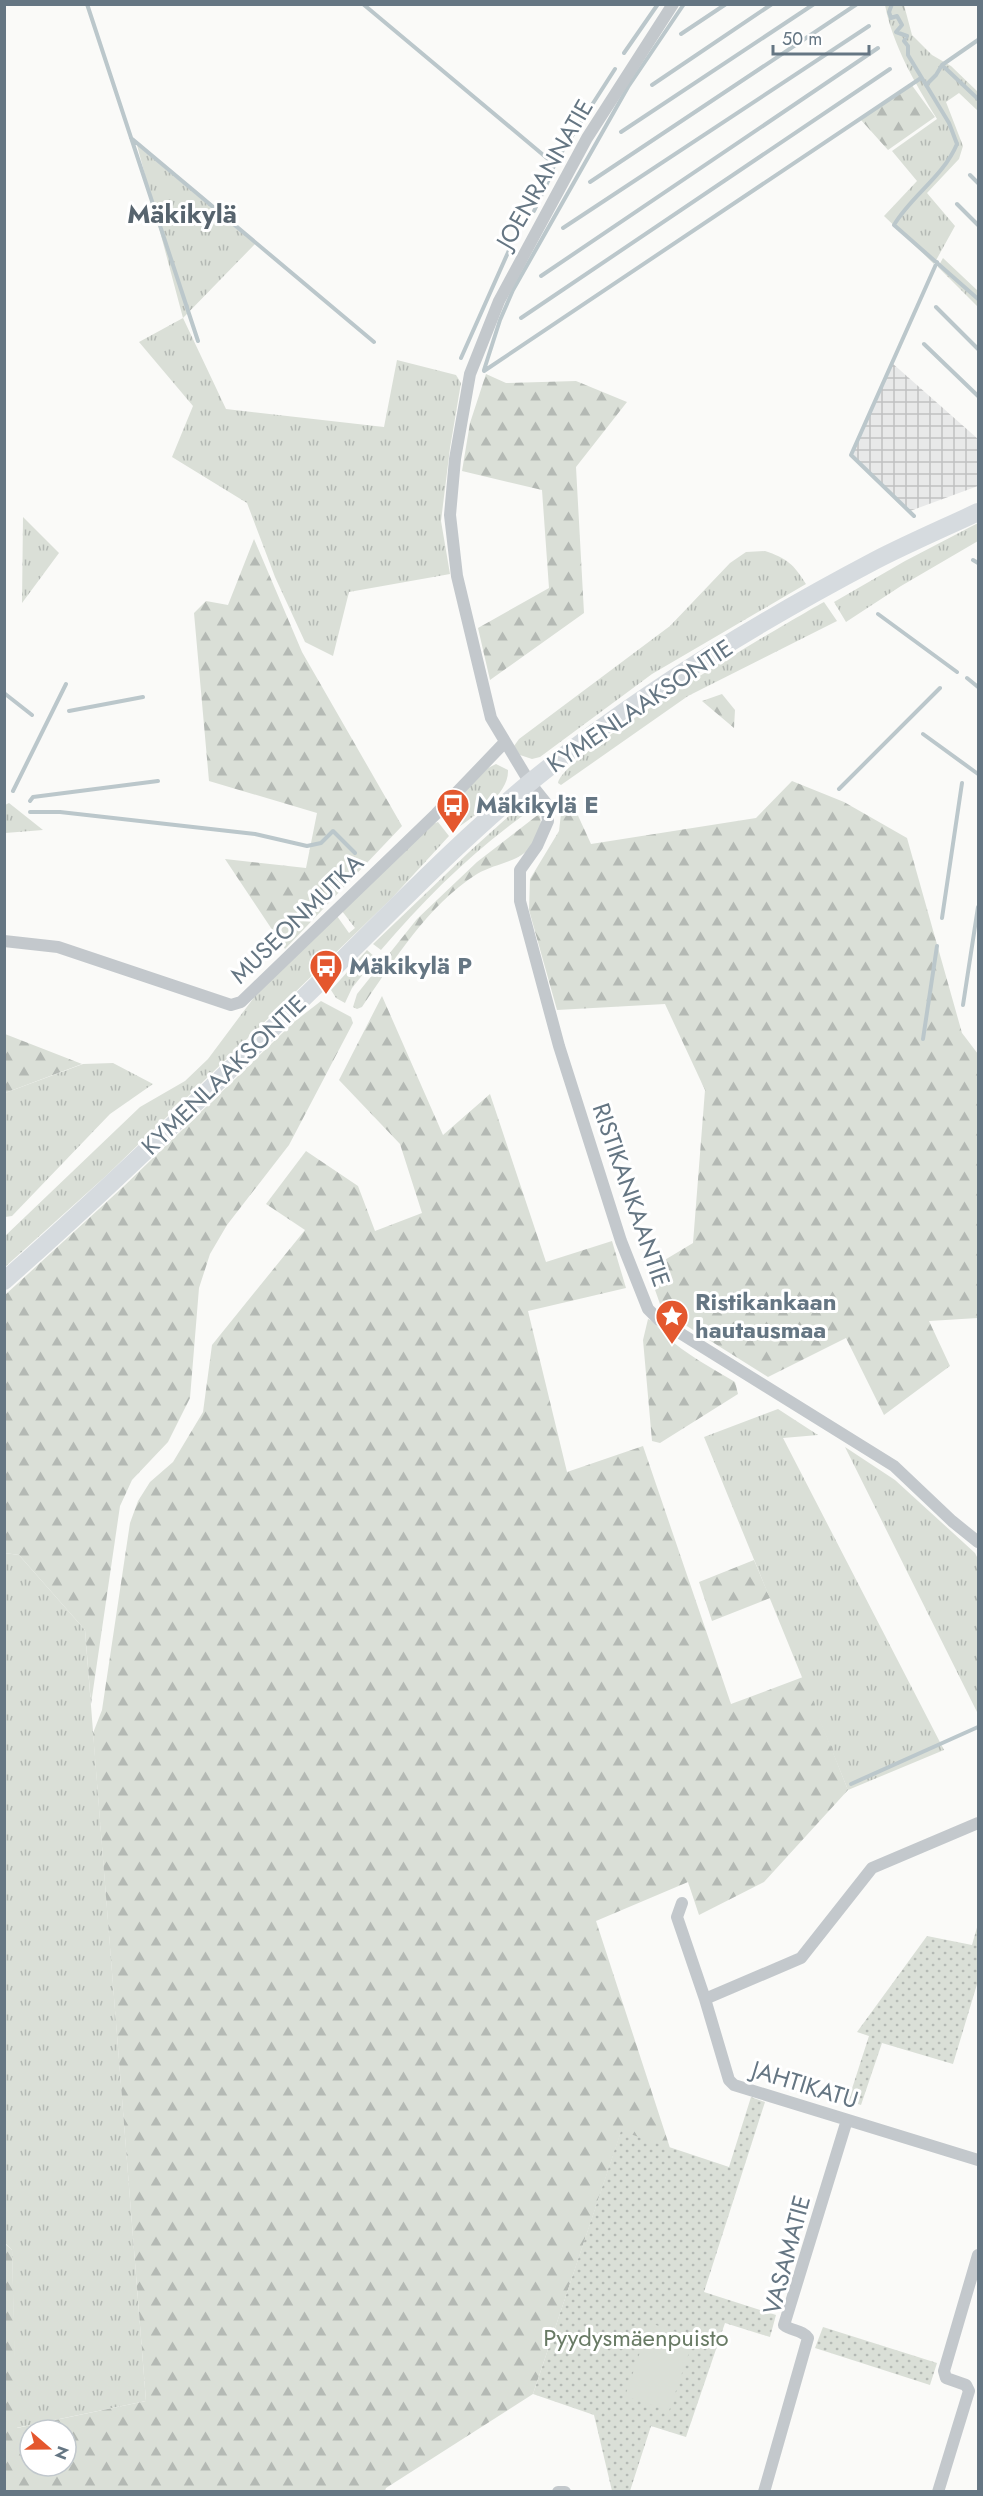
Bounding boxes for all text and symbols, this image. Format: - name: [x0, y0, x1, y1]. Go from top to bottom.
- scale bar: [773, 18, 869, 56]
- text: 50 m: [782, 26, 822, 52]
- street label: JOENRANNATIE: [486, 93, 602, 258]
- district label: Mäkikylä: [127, 195, 237, 233]
- street label: KYMENLAAKSONTIE: [540, 630, 740, 781]
- bus stop icon: Mäkikylä E: [435, 787, 471, 834]
- place label: Mäkikylä E: [476, 787, 599, 822]
- street label: MUSEONMUTKA: [222, 846, 371, 991]
- bus stop icon: Mäkikylä P: [308, 948, 344, 995]
- place label: Mäkikylä P: [349, 948, 472, 983]
- street label: KYMENLAAKSONTIE: [133, 987, 314, 1163]
- street label: RISTIKANKAANTIE: [584, 1098, 679, 1291]
- place label: Ristikankaan hautausmaa: [695, 1284, 836, 1347]
- place icon: Ristikankaan hautausmaa: [654, 1298, 690, 1345]
- street label: JAHTIKATU: [745, 2051, 863, 2117]
- street label: VASAMATIE: [754, 2191, 819, 2318]
- park label: Pyydysmäenpuisto: [543, 2320, 729, 2355]
- north arrow: [18, 2418, 78, 2478]
- text: N: [49, 2443, 75, 2463]

